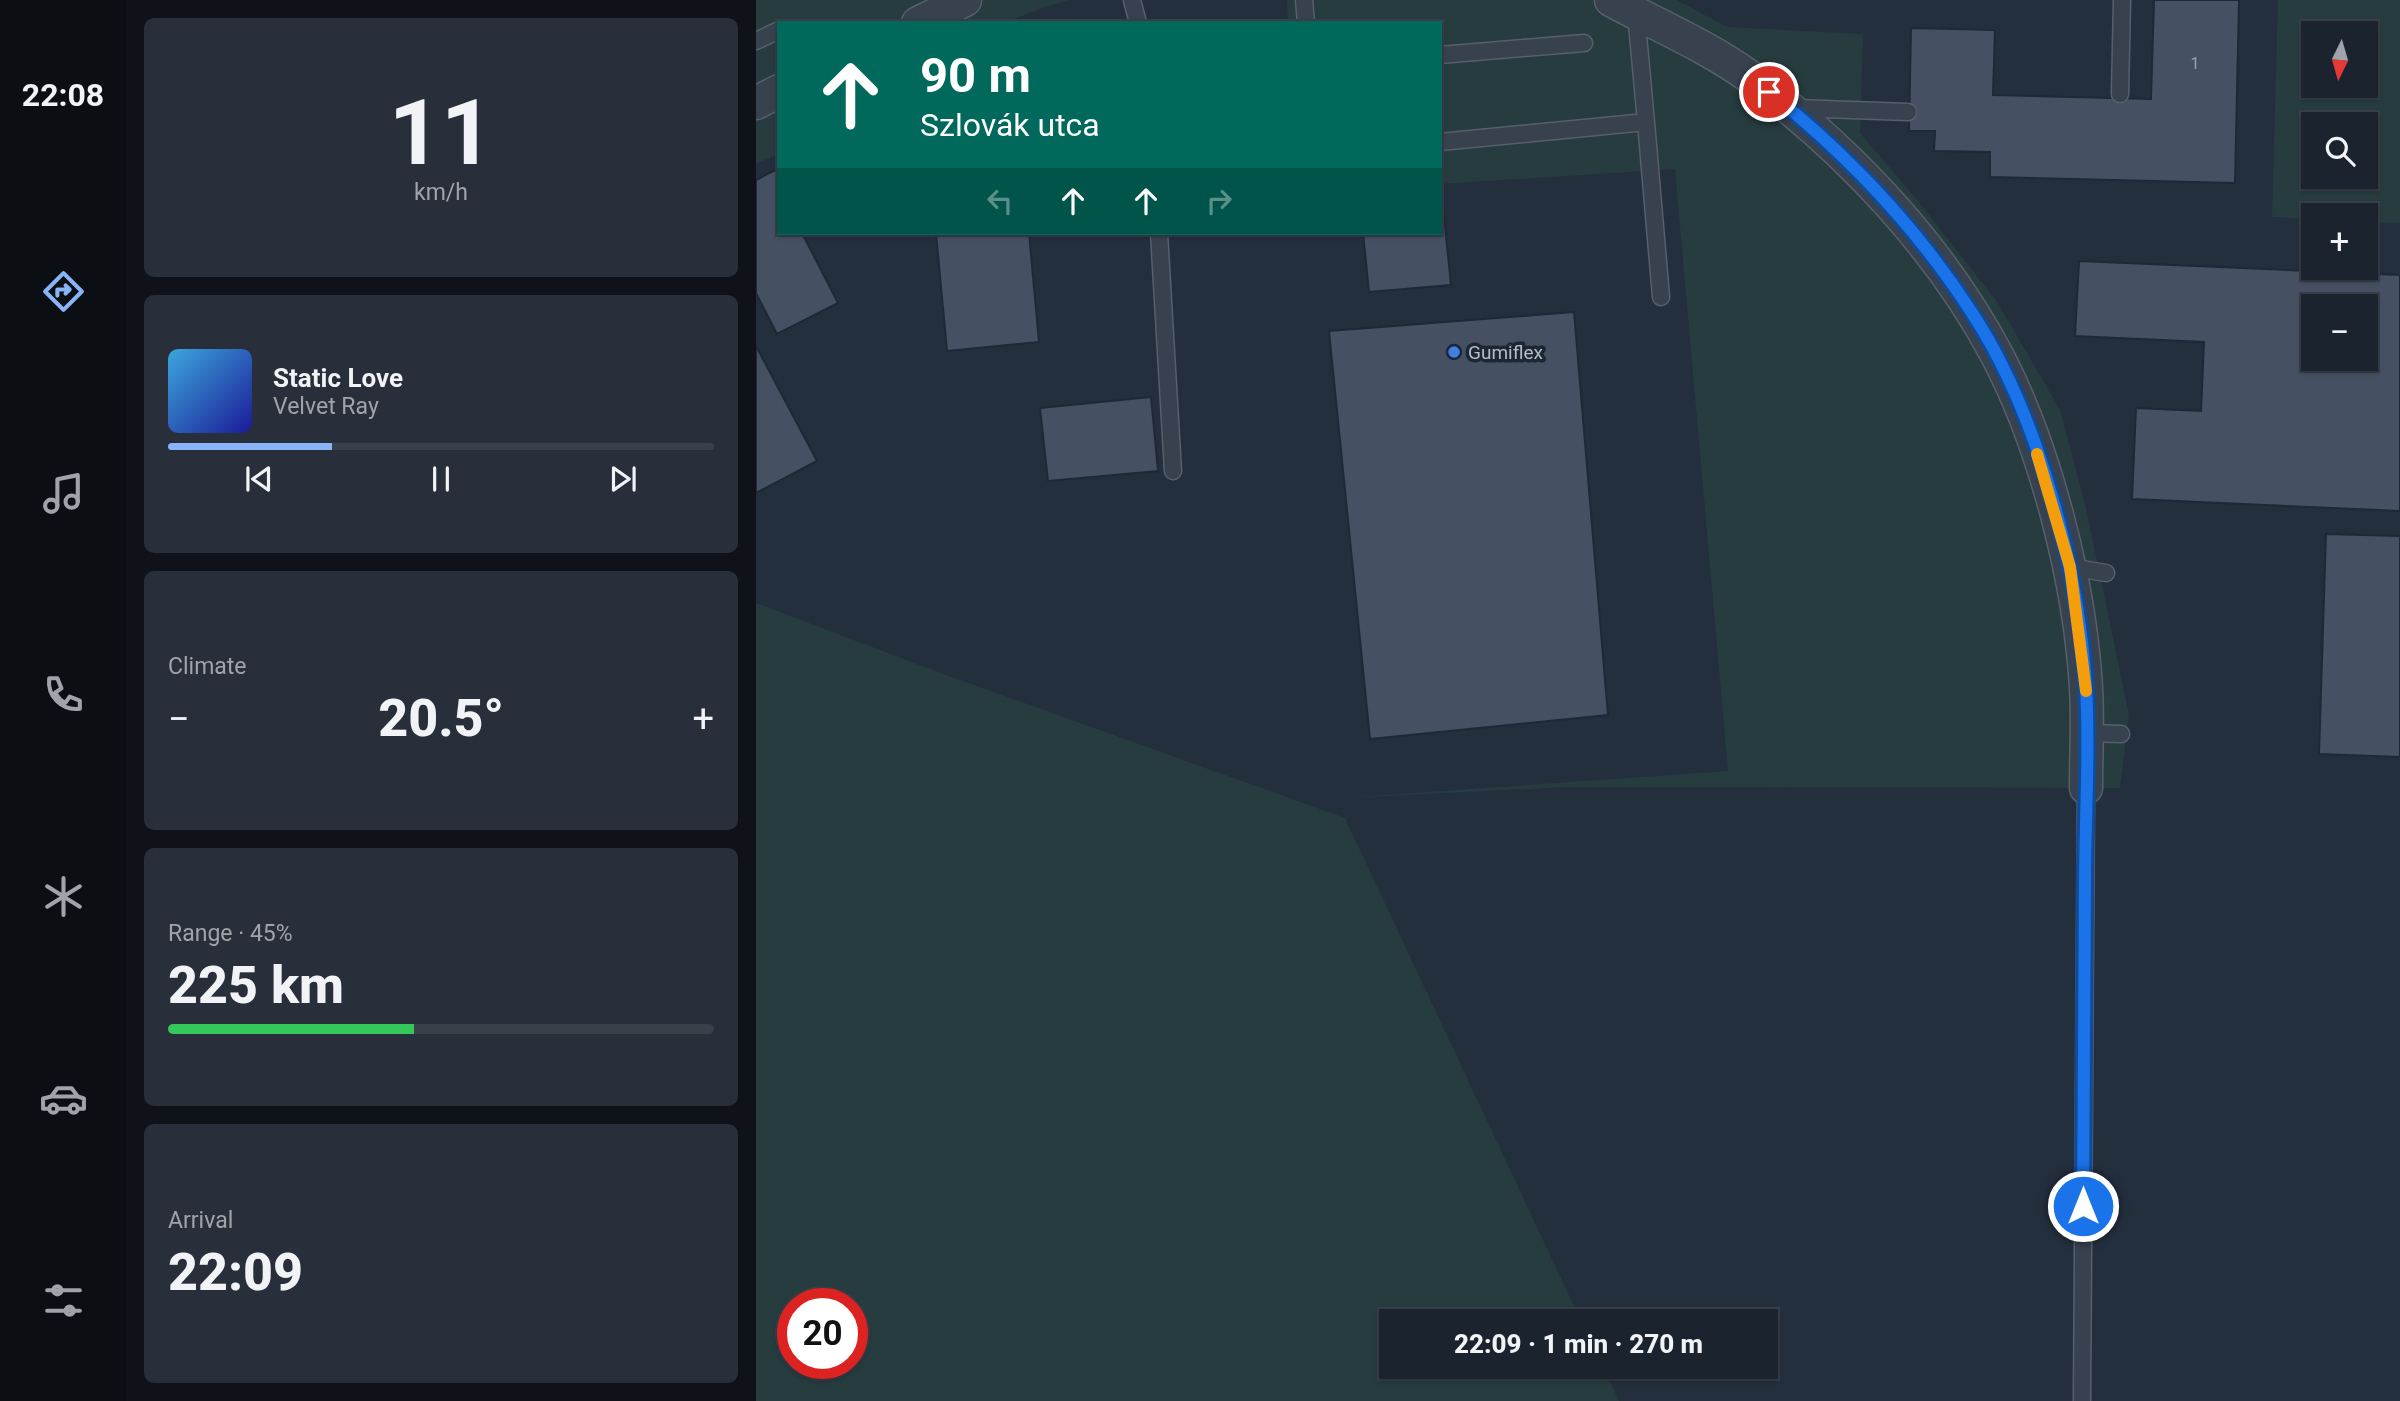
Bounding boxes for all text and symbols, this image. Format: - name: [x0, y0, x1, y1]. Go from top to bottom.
- north arrow: [2301, 21, 2378, 98]
- map controls: [2301, 21, 2378, 371]
- text: 90 m: [920, 47, 1031, 104]
- icon: ahead: [805, 49, 896, 140]
- house number: 1: [2191, 54, 2200, 73]
- pin: [1739, 62, 1799, 122]
- icon: arrive: [1750, 73, 1788, 111]
- text: 22:08: [22, 76, 104, 114]
- text: 11: [389, 80, 493, 186]
- text: Szlovák utca: [920, 106, 1100, 144]
- button: search: [2301, 112, 2378, 189]
- text: km/h: [414, 179, 468, 206]
- icon: left: [981, 182, 1019, 220]
- icon: ahead: [1054, 182, 1092, 220]
- icon: ahead: [1127, 182, 1165, 220]
- icon: right: [1200, 182, 1238, 220]
- button: +: [2301, 203, 2378, 280]
- icon: directions: [39, 267, 88, 316]
- button: −: [2301, 294, 2378, 371]
- place label: Gumiflex: [1468, 341, 1544, 364]
- marker: Gumiflex: [1446, 344, 1462, 360]
- text: Static Love: [273, 363, 403, 393]
- text: Velvet Ray: [273, 393, 379, 420]
- icon: previous: [240, 460, 278, 498]
- icon: pause: [422, 460, 460, 498]
- icon: next: [604, 460, 642, 498]
- icon: music: [39, 469, 88, 518]
- text: Climate: [168, 653, 247, 680]
- icon: phone: [39, 670, 88, 719]
- text: 20.5°: [378, 688, 504, 749]
- text: −: [168, 697, 190, 741]
- text: +: [692, 697, 714, 741]
- icon: climate: [39, 872, 88, 921]
- text: Range · 45%: [168, 920, 293, 947]
- text: 225 km: [168, 955, 344, 1016]
- icon: car: [39, 1074, 88, 1123]
- position arrow: [2046, 1169, 2120, 1243]
- text: Arrival: [168, 1207, 233, 1234]
- text: 22:09: [168, 1242, 303, 1303]
- icon: filters: [39, 1276, 88, 1325]
- speed limit sign: 20: [777, 1288, 868, 1379]
- text: 22:09 · 1 min · 270 m: [1454, 1329, 1703, 1359]

